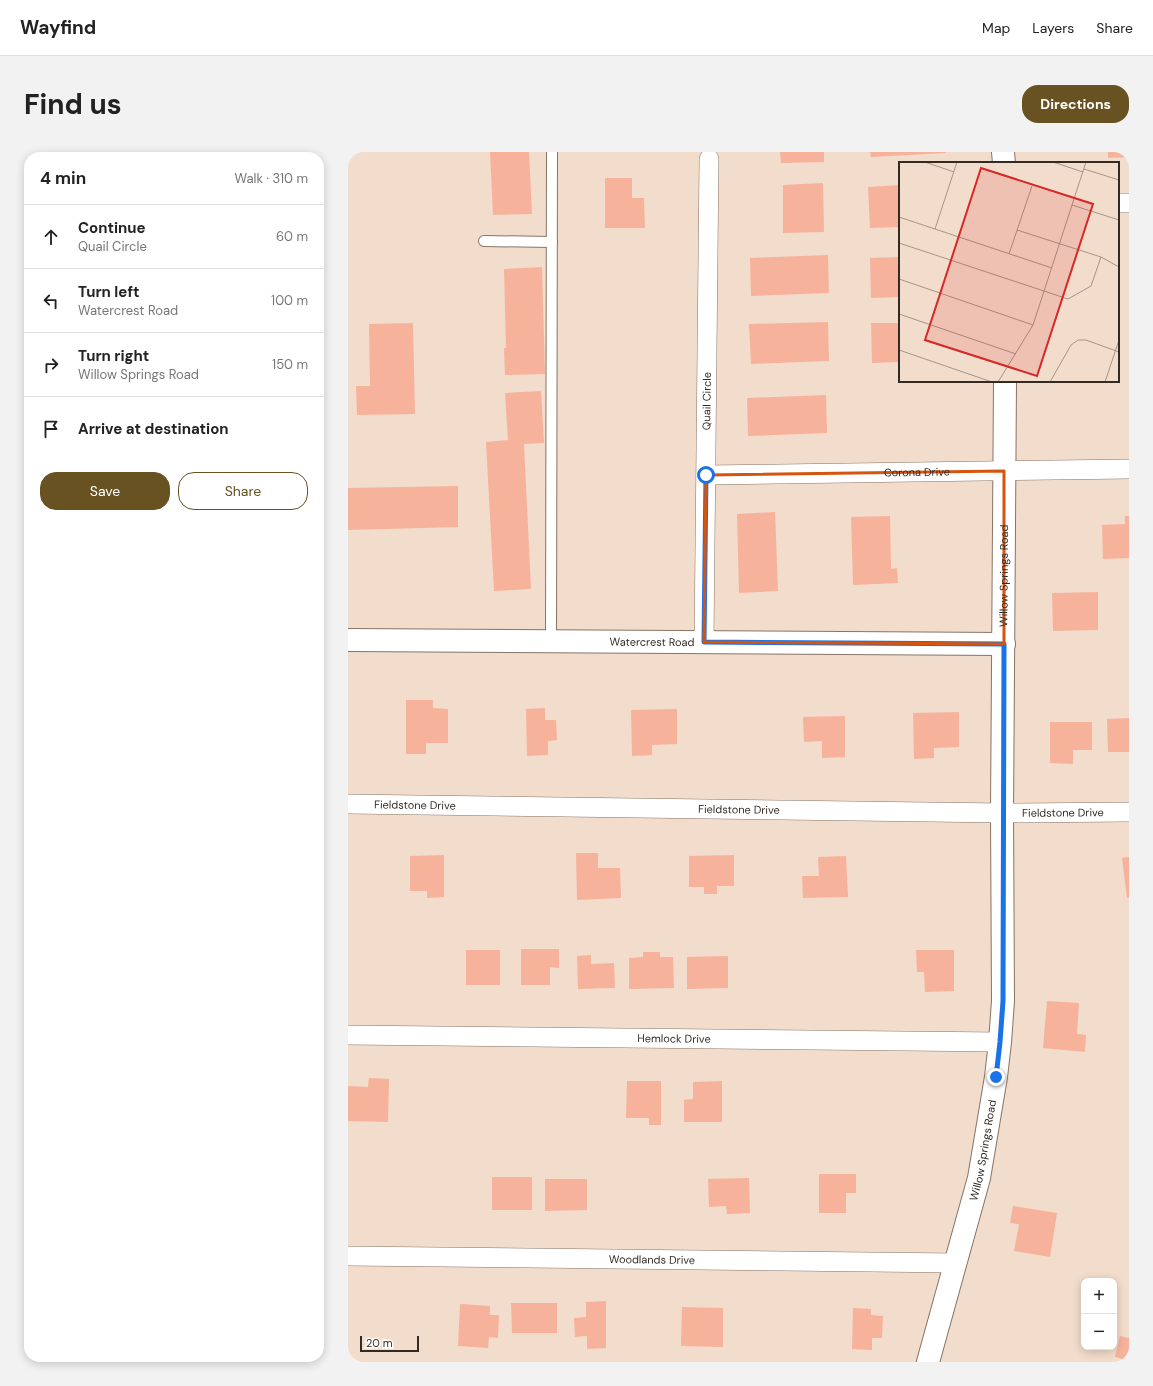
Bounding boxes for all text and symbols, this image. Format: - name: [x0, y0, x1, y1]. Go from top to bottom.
- text: Wayfind: [20, 15, 96, 40]
- text: Map: [982, 19, 1010, 37]
- text: Layers: [1032, 19, 1074, 37]
- text: Share: [1096, 19, 1133, 37]
- button: Directions: [1022, 85, 1129, 123]
- text: Find us: [24, 86, 122, 123]
- inset map: [899, 162, 1119, 382]
- text: 4 min: [40, 167, 86, 189]
- text: Walk · 310 m: [235, 170, 308, 187]
- text: Continue: [78, 218, 146, 238]
- icon: ahead: [40, 226, 62, 248]
- text: 60 m: [276, 228, 308, 245]
- text: Quail Circle: [78, 238, 147, 255]
- text: Turn left: [78, 282, 139, 302]
- icon: left: [40, 290, 62, 312]
- text: 100 m: [271, 292, 308, 309]
- text: Watercrest Road: [78, 302, 178, 319]
- text: Turn right: [78, 346, 149, 366]
- icon: right: [40, 354, 62, 376]
- text: 150 m: [272, 356, 308, 373]
- text: Willow Springs Road: [78, 366, 199, 383]
- street label: Quail Circle: [699, 372, 714, 430]
- icon: arrive: [40, 418, 62, 440]
- text: Arrive at destination: [78, 419, 229, 439]
- street label: Corona Drive: [884, 465, 950, 479]
- route start: [697, 466, 715, 484]
- button: Save: [40, 472, 170, 510]
- button: Share: [178, 472, 308, 510]
- street label: Willow Springs Road: [996, 524, 1011, 627]
- street label: Watercrest Road: [610, 635, 695, 649]
- street label: Fieldstone Drive: [374, 797, 456, 812]
- street label: Fieldstone Drive: [698, 802, 780, 817]
- street label: Fieldstone Drive: [1022, 805, 1104, 820]
- street label: Hemlock Drive: [637, 1031, 711, 1046]
- route end: [987, 1068, 1005, 1086]
- street label: Willow Springs Road: [966, 1099, 999, 1202]
- street label: Woodlands Drive: [609, 1252, 695, 1267]
- map controls: [1081, 1278, 1117, 1350]
- button: +: [1081, 1278, 1117, 1314]
- button: −: [1081, 1314, 1117, 1350]
- scale bar: [360, 1334, 419, 1353]
- text: 20 m: [366, 1336, 392, 1350]

